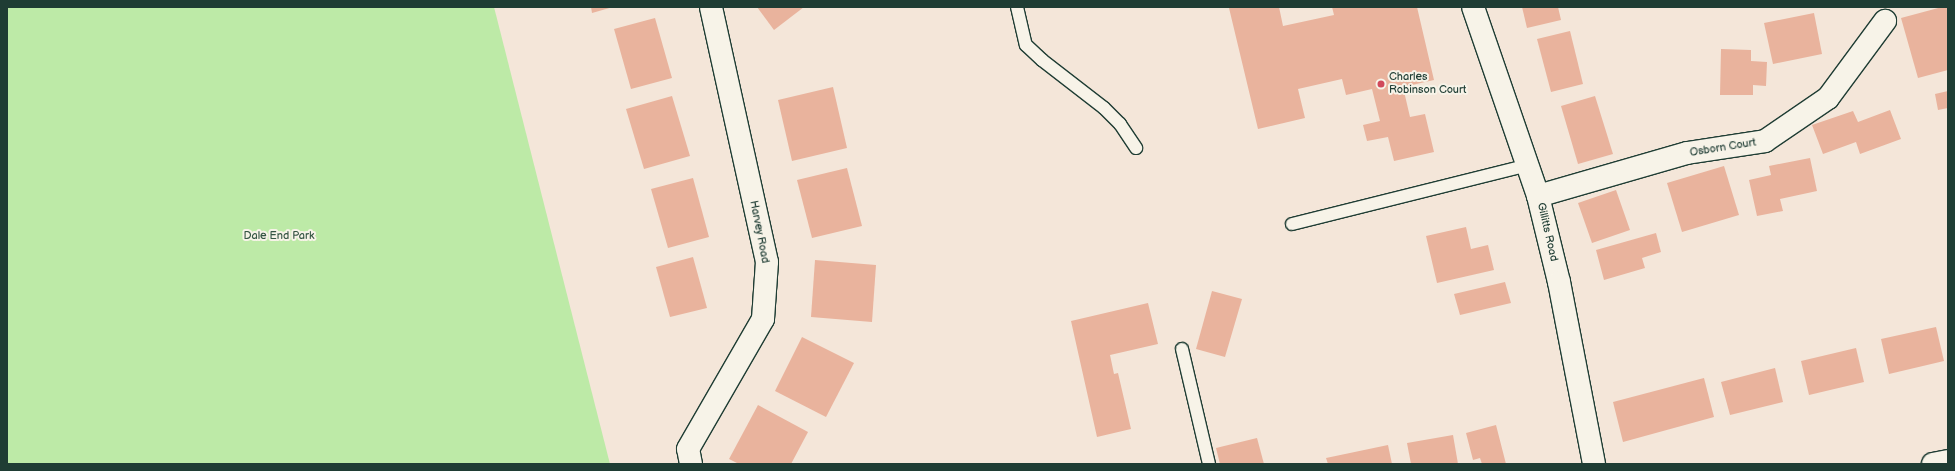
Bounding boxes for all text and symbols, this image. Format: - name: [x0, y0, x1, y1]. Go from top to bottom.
- place label: Charles Robinson Court: [1389, 71, 1466, 97]
- marker: Charles Robinson Court: [1376, 79, 1386, 89]
- street label: Osborn Court: [1689, 136, 1757, 160]
- street label: Harvey Road: [746, 199, 772, 265]
- street label: Gillitts Road: [1534, 201, 1560, 263]
- park label: Dale End Park: [244, 229, 314, 243]

